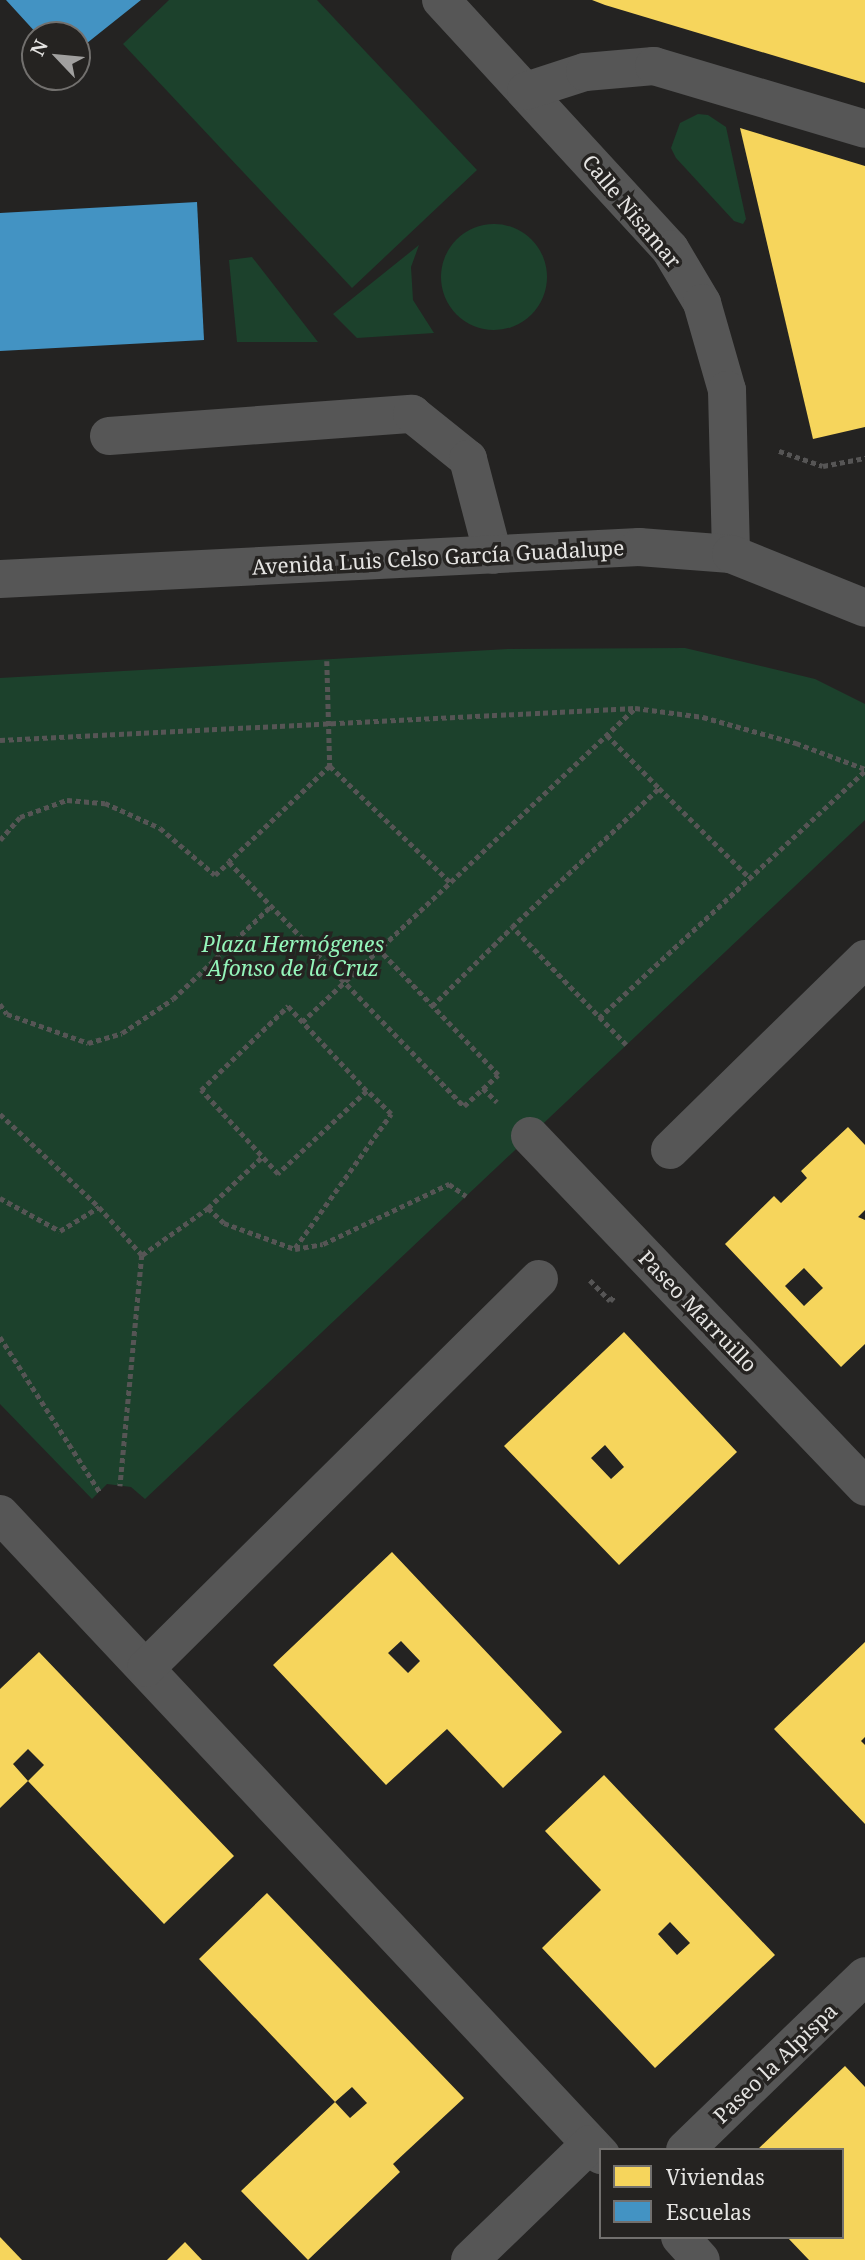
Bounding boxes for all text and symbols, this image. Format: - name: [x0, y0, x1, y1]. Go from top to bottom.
- north arrow: [21, 21, 91, 91]
- text: N: [24, 35, 54, 60]
- street label: Calle Nisamar: [577, 149, 687, 273]
- street label: Avenida Luis Celso García Guadalupe: [251, 535, 625, 579]
- park label: Plaza Hermógenes Afonso de la Cruz: [202, 931, 384, 981]
- street label: Paseo Marruillo: [634, 1245, 762, 1377]
- street label: Paseo la Alpispa: [708, 1998, 842, 2128]
- legend: [599, 2148, 844, 2239]
- text: Viviendas: [666, 2163, 765, 2191]
- text: Escuelas: [666, 2198, 751, 2226]

